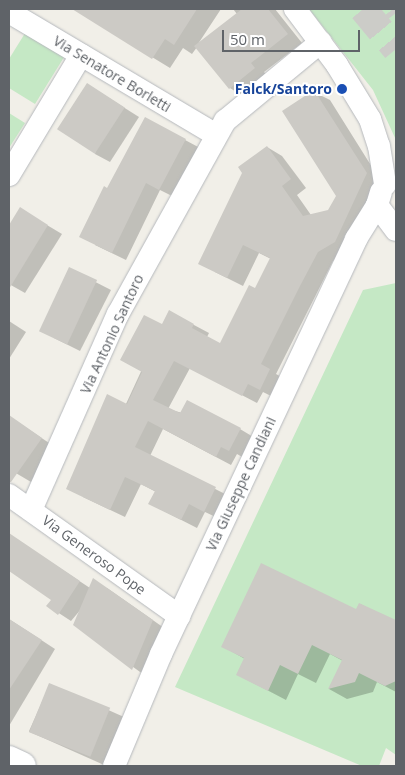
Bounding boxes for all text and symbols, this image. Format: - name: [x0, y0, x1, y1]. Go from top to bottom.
- scale bar: [225, 20, 362, 52]
- text: 50 m: [230, 29, 265, 49]
- street label: Via Senatore Borletti: [50, 32, 174, 116]
- place label: Falck/Santoro: [235, 81, 332, 97]
- marker: Falck/Santoro: [336, 83, 348, 95]
- street label: Via Antonio Santoro: [77, 272, 147, 396]
- street label: Via Giuseppe Candiani: [203, 414, 279, 554]
- street label: Via Generoso Pope: [39, 512, 149, 598]

